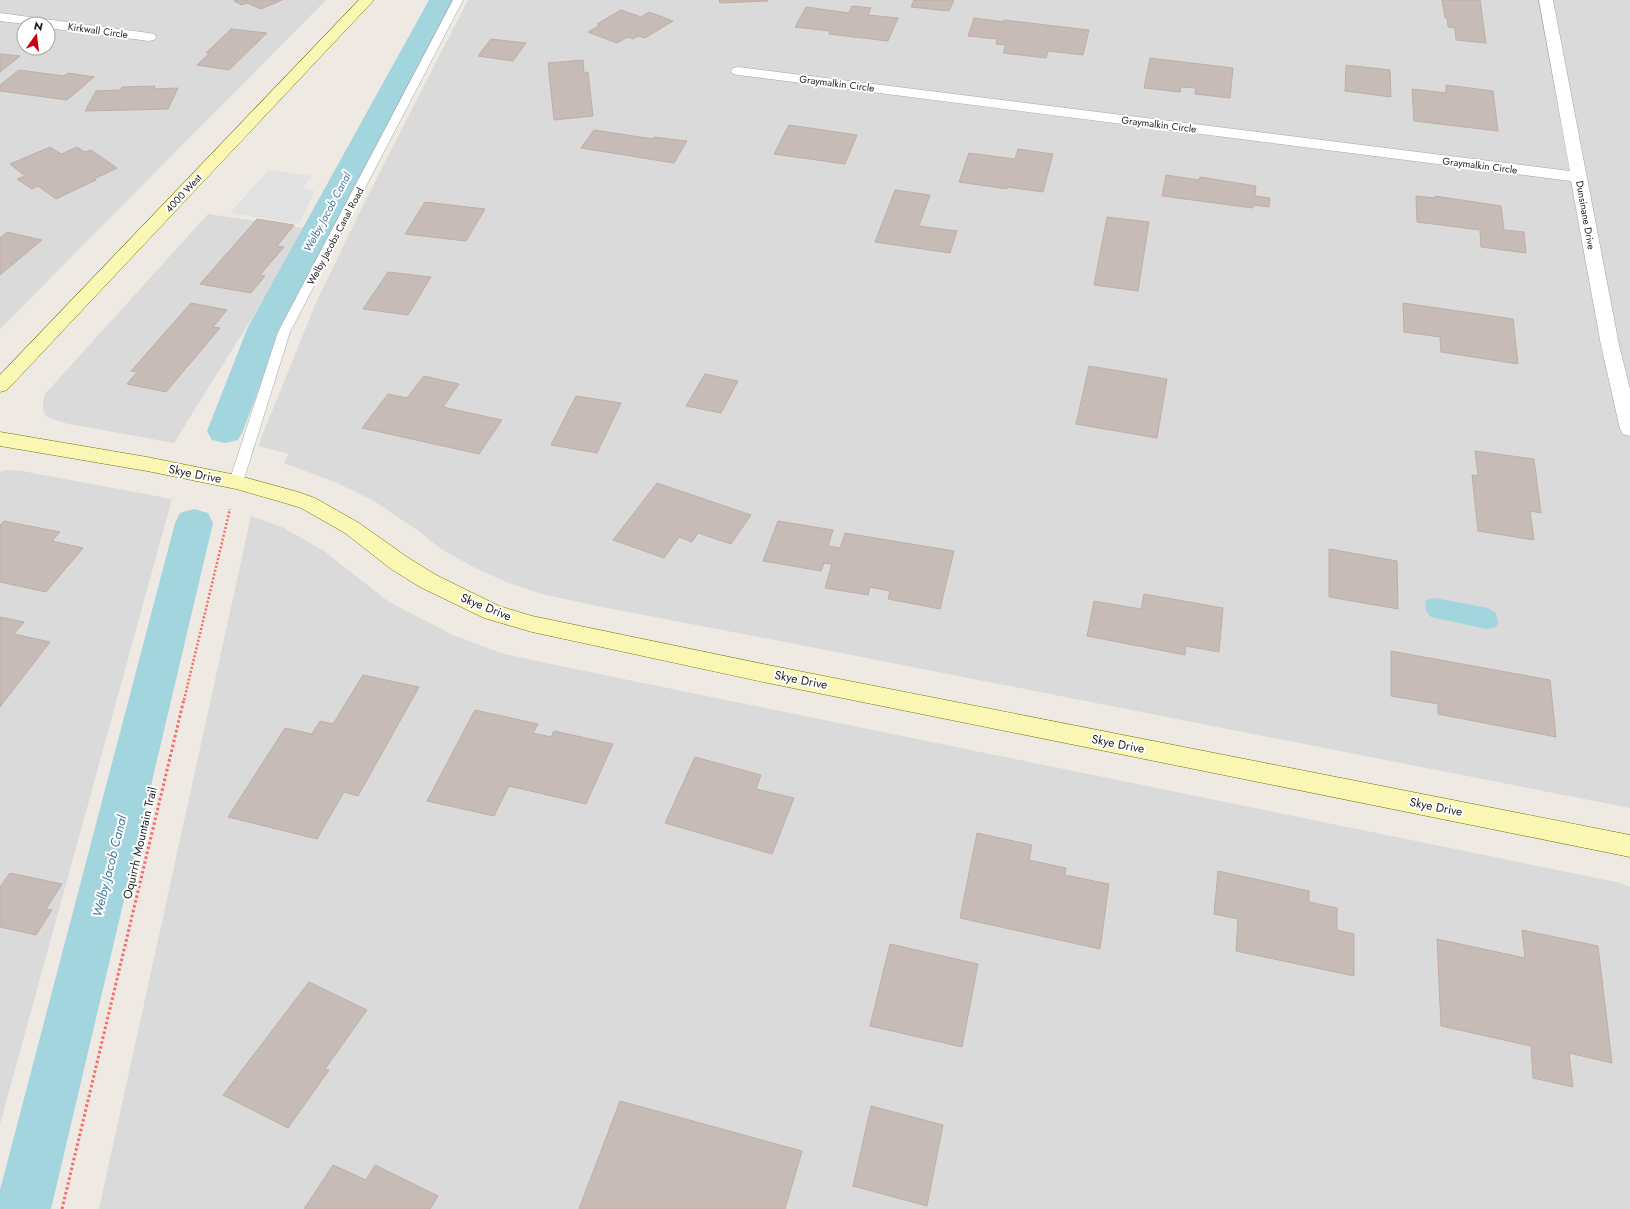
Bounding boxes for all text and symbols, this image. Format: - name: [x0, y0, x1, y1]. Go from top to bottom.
- north arrow: [16, 16, 56, 56]
- text: N: [32, 17, 45, 35]
- street label: Kirkwall Circle: [67, 19, 129, 42]
- street label: Graymalkin Circle: [799, 71, 875, 96]
- street label: Graymalkin Circle: [1121, 112, 1197, 137]
- street label: Graymalkin Circle: [1442, 153, 1518, 178]
- water label: Welby Jacob Canal: [299, 169, 355, 255]
- street label: 4000 West: [162, 170, 205, 216]
- street label: Dunsinane Drive: [1572, 180, 1599, 251]
- street label: Welby Jacobs Canal Road: [303, 185, 367, 288]
- street label: Skye Drive: [167, 460, 223, 488]
- street label: Skye Drive: [458, 589, 514, 625]
- street label: Skye Drive: [773, 666, 829, 694]
- street label: Skye Drive: [1090, 730, 1146, 758]
- street label: Oquirrh Mountain Trail: [118, 785, 162, 901]
- street label: Skye Drive: [1408, 793, 1464, 821]
- water label: Welby Jacob Canal: [88, 812, 132, 919]

